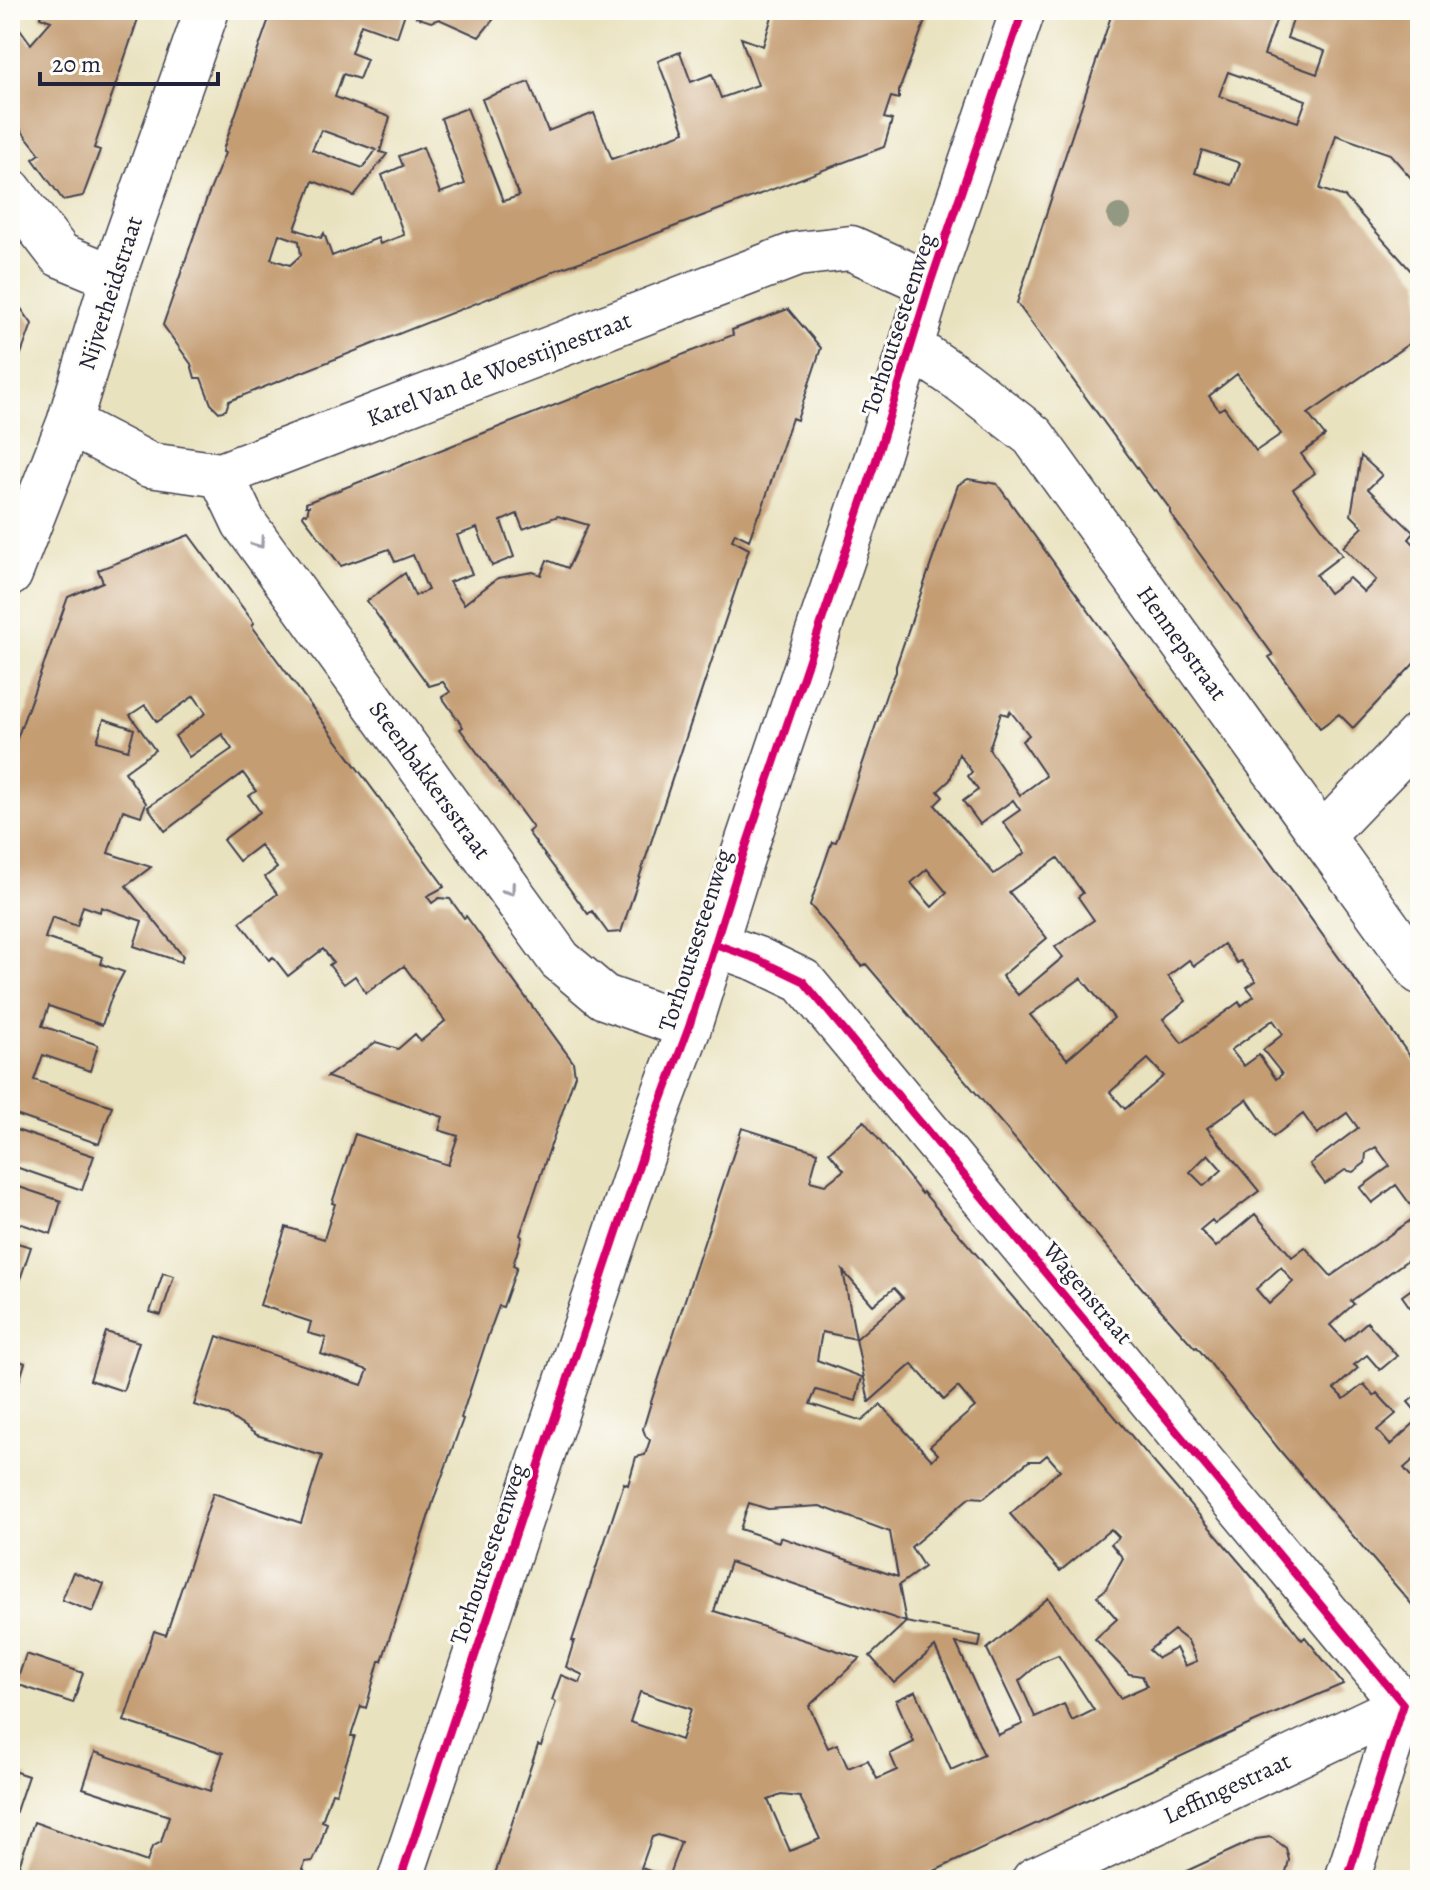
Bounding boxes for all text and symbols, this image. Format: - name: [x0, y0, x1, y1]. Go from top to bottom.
- scale bar: [40, 36, 218, 86]
- text: 20 m: [52, 48, 101, 80]
- street label: Nijverheidstraat: [70, 212, 150, 374]
- street label: Torhoutsesteenweg: [853, 229, 943, 419]
- street label: Karel Van de Woestijnestraat: [362, 304, 636, 434]
- one-way arrow: [249, 535, 264, 549]
- street label: Hennepstraat: [1129, 579, 1235, 707]
- street label: Steenbakkersstraat: [362, 694, 498, 866]
- street label: Torhoutsesteenweg: [650, 845, 740, 1035]
- one-way arrow: [500, 882, 514, 896]
- street label: Wagenstraat: [1035, 1234, 1140, 1351]
- street label: Torhoutsesteenweg: [442, 1459, 534, 1649]
- street label: Leffingestraat: [1158, 1745, 1296, 1831]

